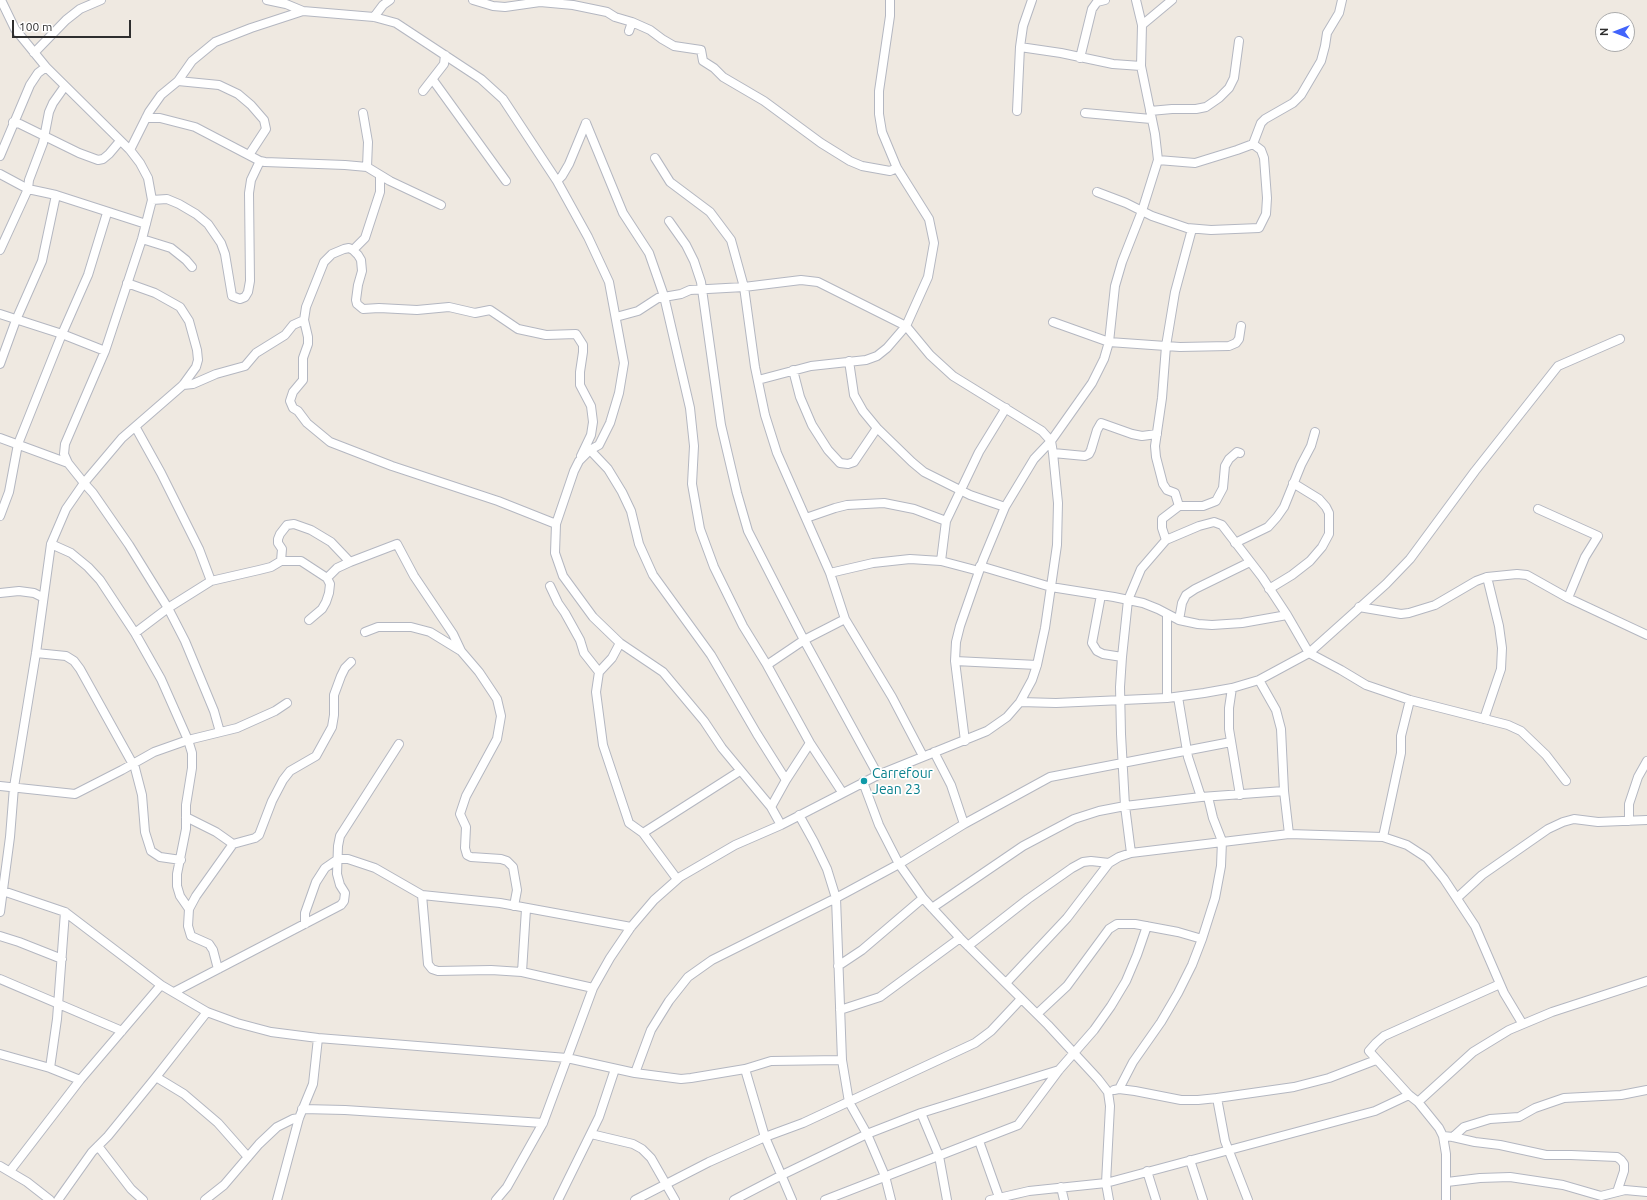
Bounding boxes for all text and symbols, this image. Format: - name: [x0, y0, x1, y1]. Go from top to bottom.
- scale bar: [14, 12, 133, 38]
- north arrow: [1595, 12, 1635, 52]
- text: 100 m: [19, 20, 52, 33]
- text: N: [1598, 28, 1610, 36]
- place label: Carrefour Jean 23: [872, 765, 933, 798]
- marker: Carrefour Jean 23: [859, 776, 869, 786]

